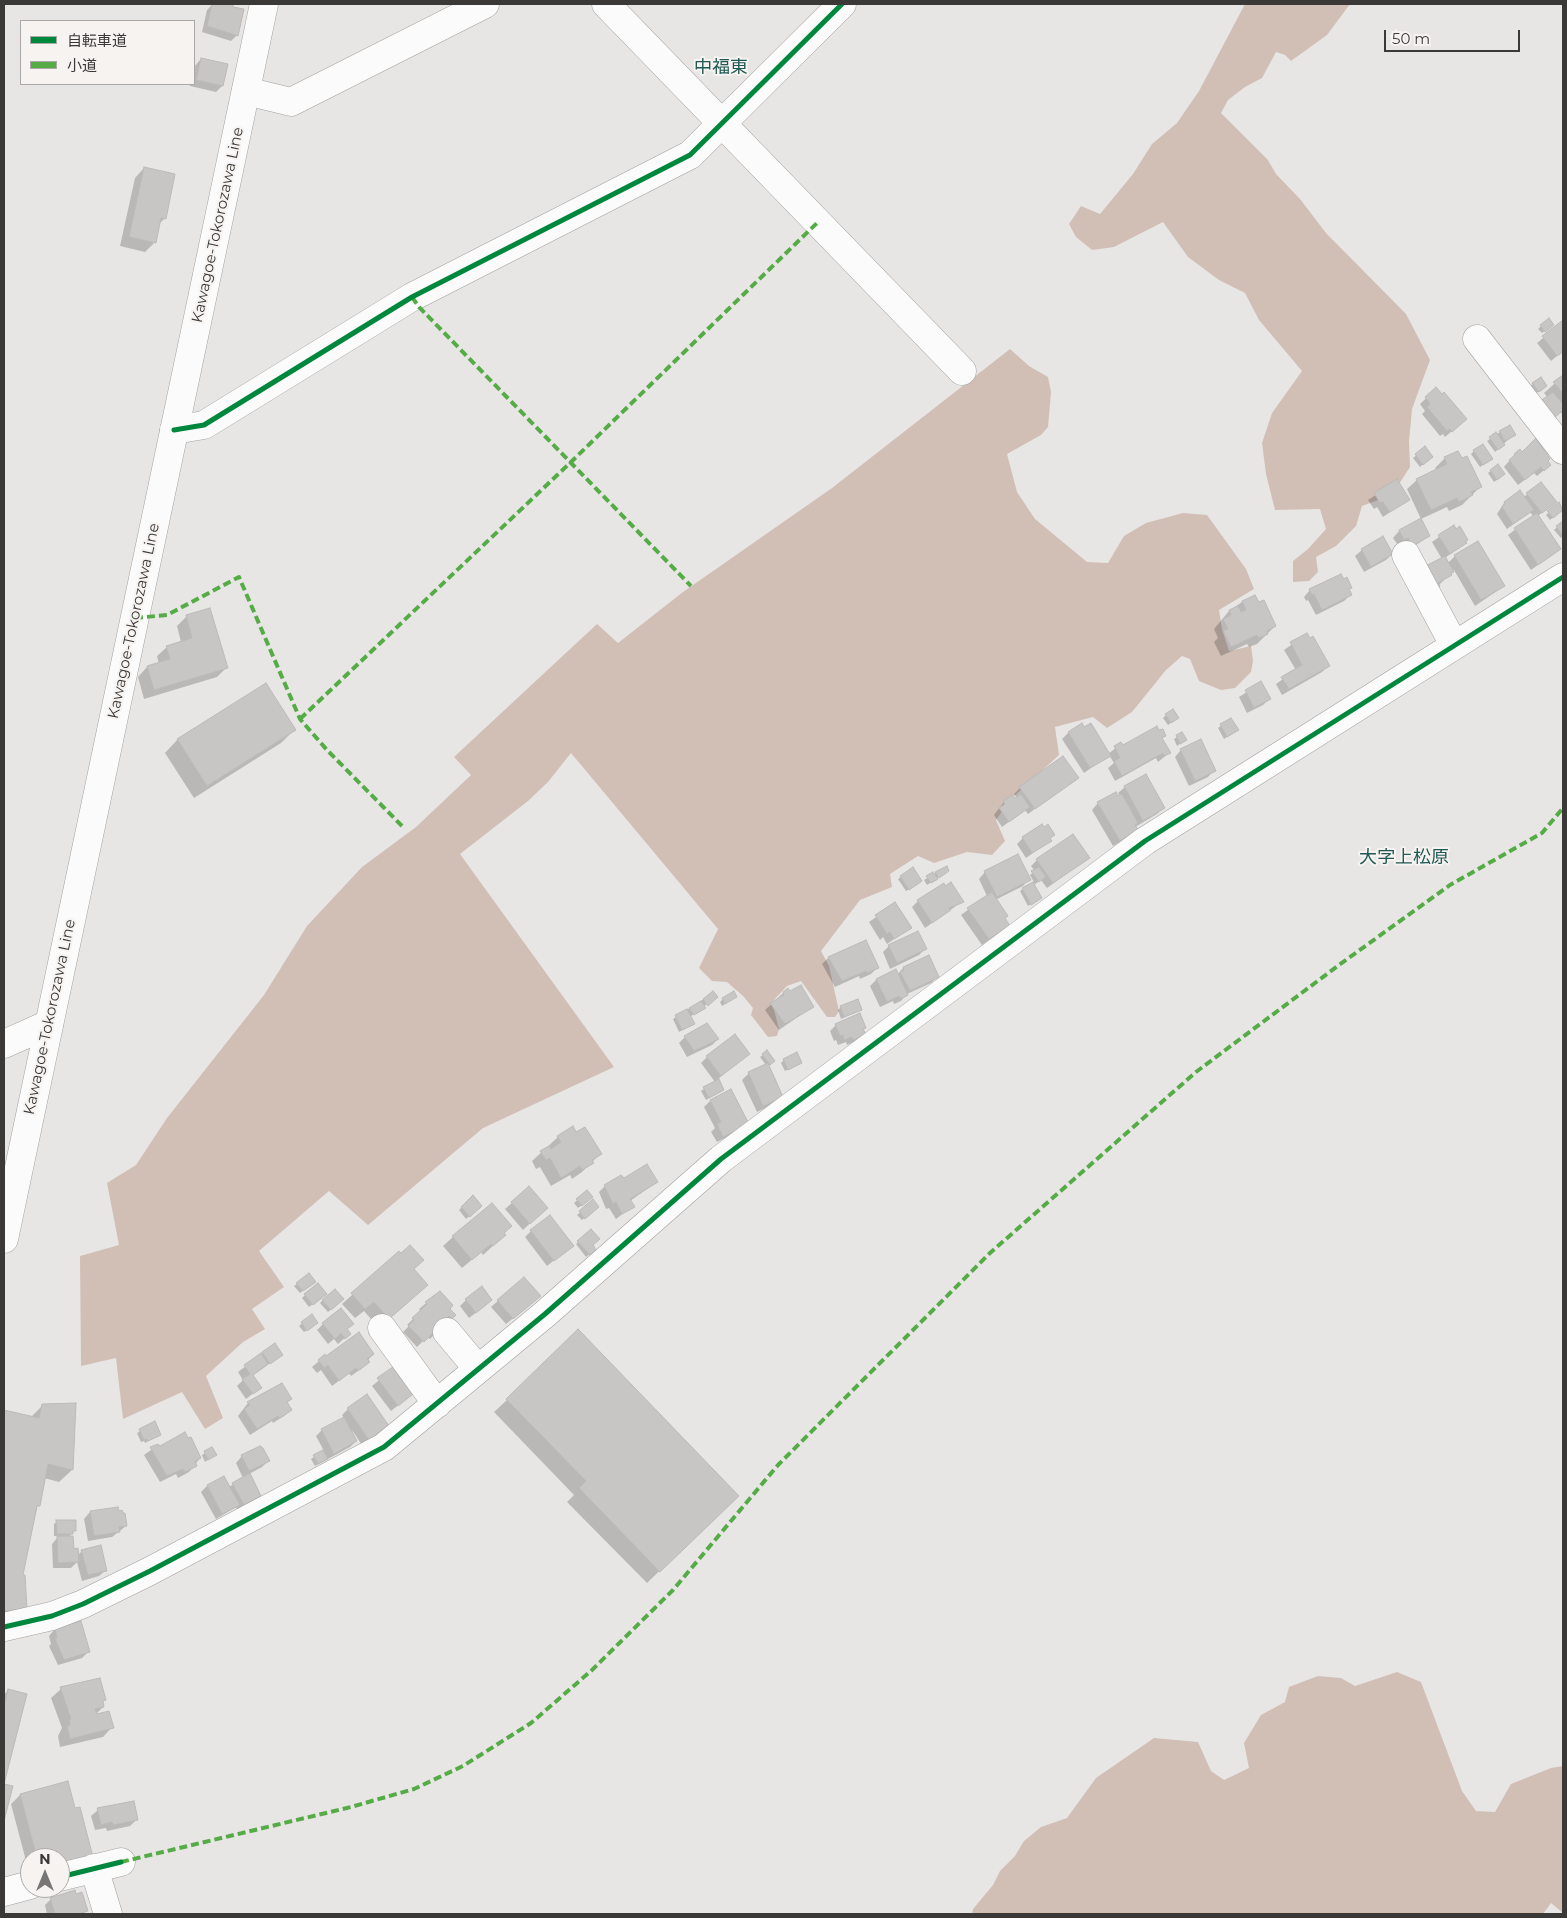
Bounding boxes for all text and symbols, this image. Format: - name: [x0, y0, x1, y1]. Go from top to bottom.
- legend: [20, 20, 195, 85]
- scale bar: [1387, 20, 1523, 52]
- text: 50 m: [1392, 29, 1430, 48]
- text: 自転車道: [67, 31, 127, 50]
- text: 小道: [67, 56, 97, 75]
- district label: 中福東: [694, 57, 748, 79]
- street label: Kawagoe-Tokorozawa Line: [188, 126, 248, 324]
- street label: Kawagoe-Tokorozawa Line: [104, 522, 164, 720]
- district label: 大字上松原: [1359, 847, 1449, 869]
- street label: Kawagoe-Tokorozawa Line: [20, 918, 80, 1116]
- north arrow: [20, 1848, 70, 1898]
- text: N: [39, 1850, 51, 1868]

